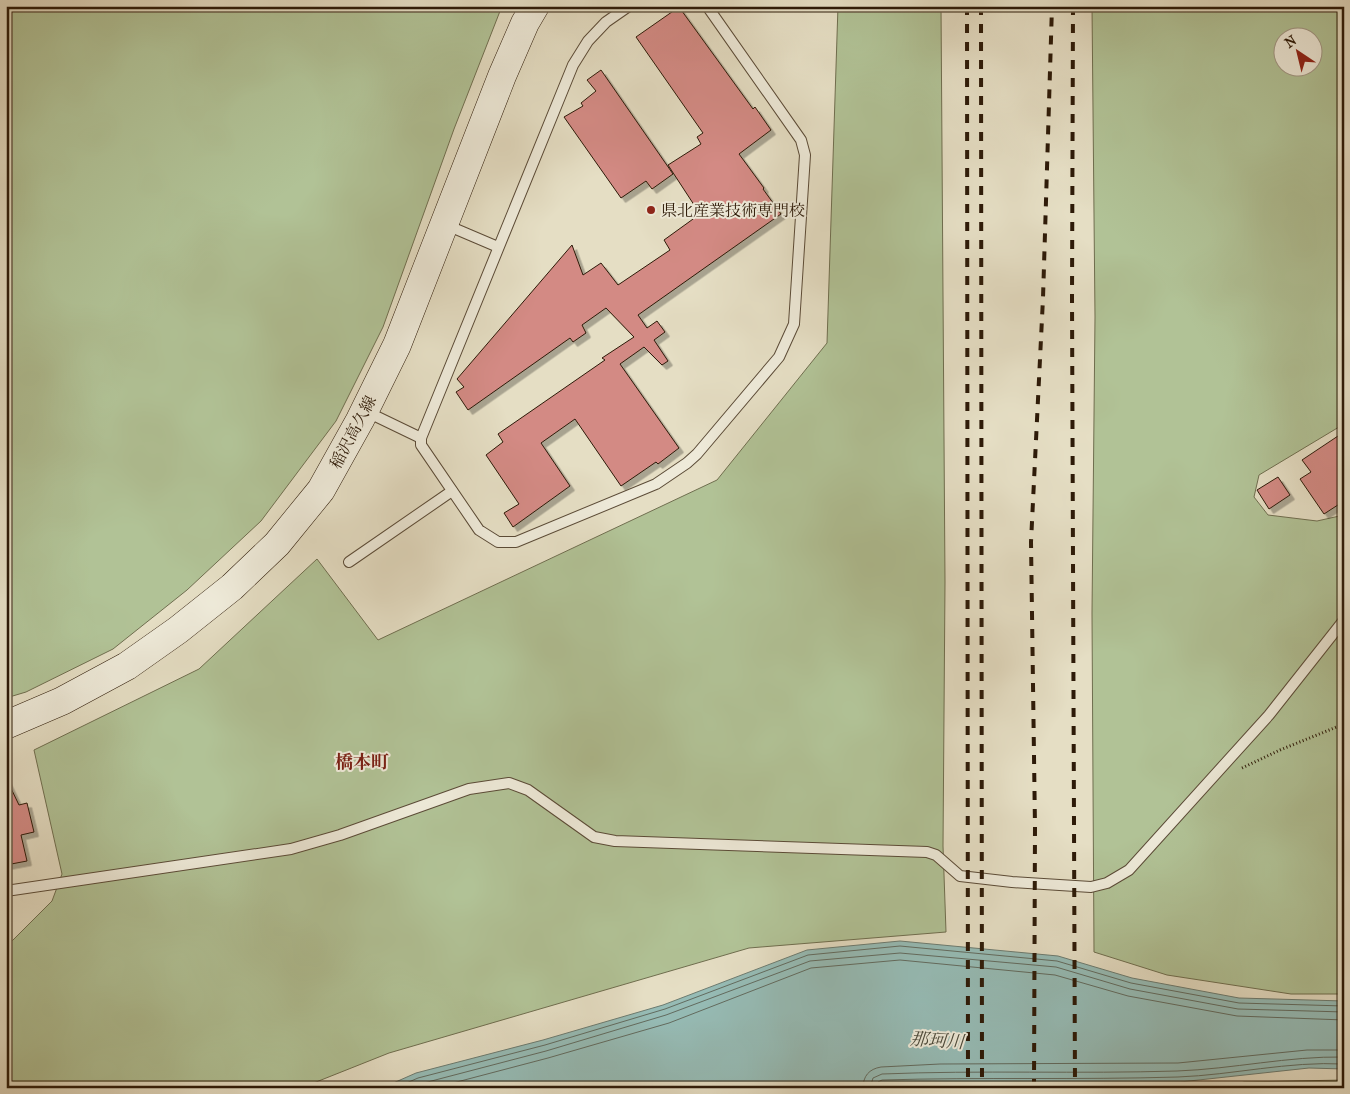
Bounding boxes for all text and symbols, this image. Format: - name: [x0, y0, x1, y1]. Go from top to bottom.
- north arrow: [1272, 28, 1322, 78]
- text: N: [1282, 32, 1300, 52]
- place label: 県北産業技術専門校: [661, 201, 805, 220]
- marker: 県北産業技術専門校: [645, 204, 657, 216]
- street label: 稲沢高久線: [326, 392, 380, 472]
- district label: 橋本町: [335, 752, 389, 773]
- water label: 那珂川: [909, 1029, 967, 1053]

